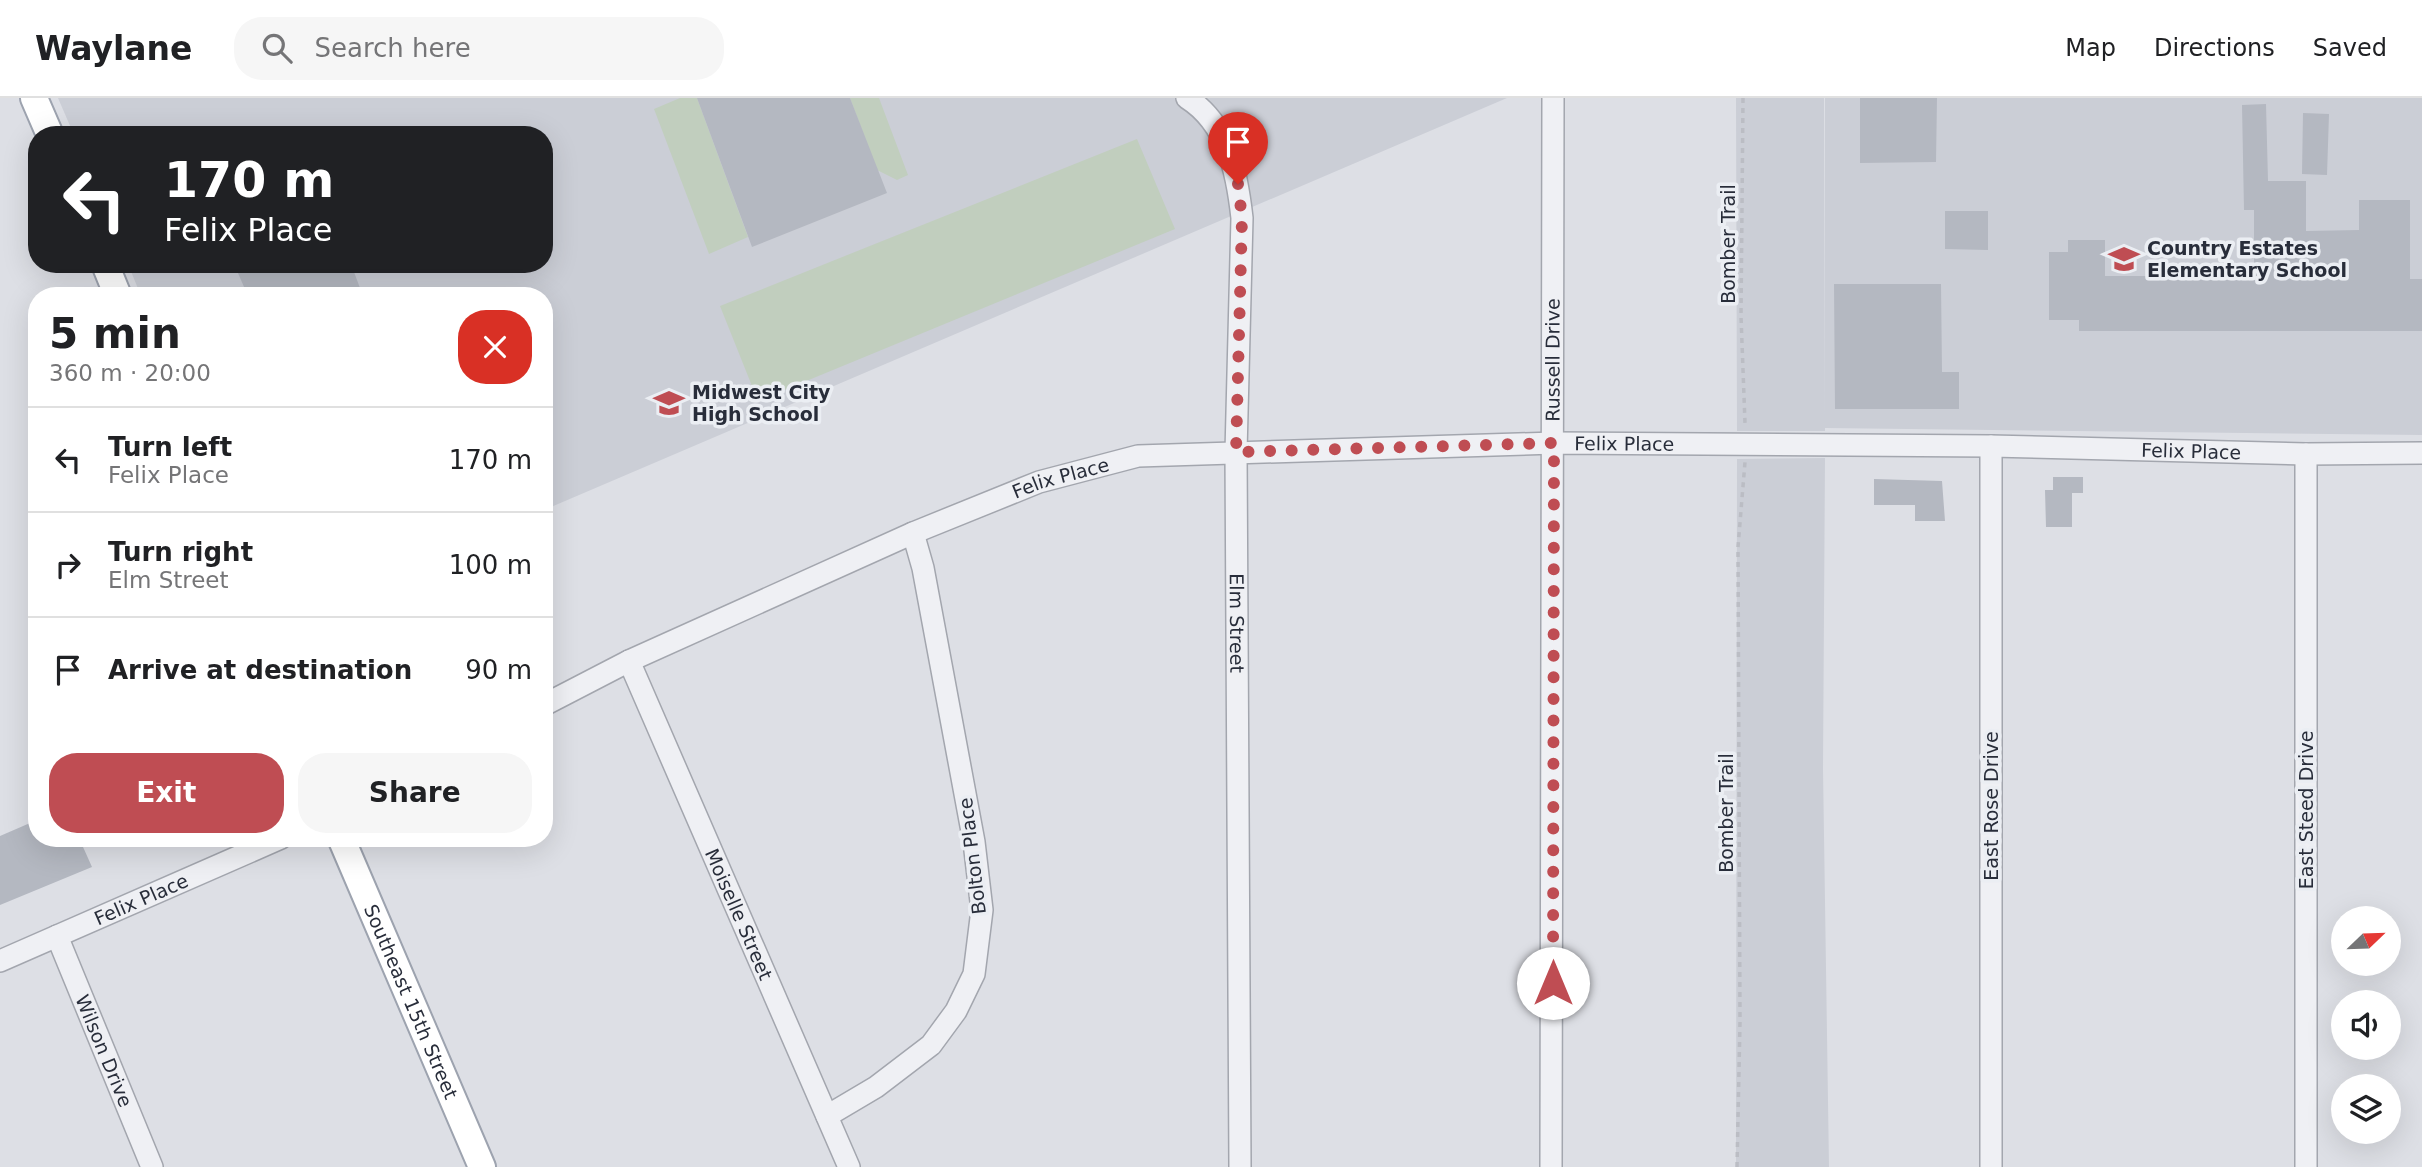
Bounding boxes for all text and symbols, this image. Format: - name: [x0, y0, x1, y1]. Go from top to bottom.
- search box: [234, 17, 724, 80]
- text: Waylane: [35, 29, 192, 68]
- icon: search: [258, 29, 296, 67]
- text: Search here: [314, 33, 471, 63]
- text: Map: [2065, 34, 2116, 62]
- text: Directions: [2154, 34, 2275, 62]
- text: Saved: [2313, 34, 2387, 62]
- pin: [1208, 112, 1268, 184]
- icon: arrive: [1219, 123, 1257, 161]
- text: 170 m: [164, 152, 334, 209]
- icon: left: [49, 154, 140, 245]
- street label: Bomber Trail: [1717, 184, 1739, 304]
- text: Felix Place: [164, 211, 332, 249]
- place label: Country Estates Elementary School: [2147, 237, 2347, 281]
- school or university icon: Country Estates Elementary School: [2107, 242, 2141, 276]
- street label: Russell Drive: [1541, 298, 1564, 422]
- text: 5 min: [49, 309, 181, 358]
- button: close: [458, 310, 532, 384]
- text: 360 m · 20:00: [49, 360, 211, 386]
- place label: Midwest City High School: [692, 381, 831, 425]
- school or university icon: Midwest City High School: [652, 386, 686, 420]
- text: Turn left: [108, 432, 232, 462]
- street label: Felix Place: [1574, 432, 1674, 455]
- street label: Felix Place: [2141, 439, 2241, 463]
- icon: left: [49, 441, 87, 479]
- text: 170 m: [449, 445, 532, 475]
- street label: Felix Place: [1009, 453, 1111, 503]
- text: Felix Place: [108, 462, 229, 488]
- text: Turn right: [108, 537, 253, 567]
- icon: right: [49, 546, 87, 584]
- text: 100 m: [449, 550, 532, 580]
- text: Elm Street: [108, 567, 229, 593]
- street label: Elm Street: [1226, 573, 1248, 673]
- icon: arrive: [49, 651, 87, 689]
- text: Arrive at destination: [108, 655, 412, 685]
- text: 90 m: [465, 655, 532, 685]
- street label: East Rose Drive: [1980, 731, 2002, 881]
- street label: East Steed Drive: [2295, 731, 2317, 889]
- button: Exit: [49, 753, 284, 833]
- button: Share: [298, 753, 532, 833]
- street label: Bomber Trail: [1715, 753, 1737, 873]
- street label: Bolton Place: [954, 796, 990, 916]
- street label: Moiselle Street: [701, 845, 777, 983]
- street label: Felix Place: [91, 869, 191, 929]
- street label: Southeast 15th Street: [360, 901, 462, 1102]
- north arrow: [2331, 906, 2401, 976]
- map controls: [2331, 906, 2401, 1144]
- position arrow: [1516, 946, 1590, 1020]
- button: sound: [2331, 990, 2401, 1060]
- street label: Wilson Drive: [71, 991, 137, 1110]
- button: layers: [2331, 1074, 2401, 1144]

